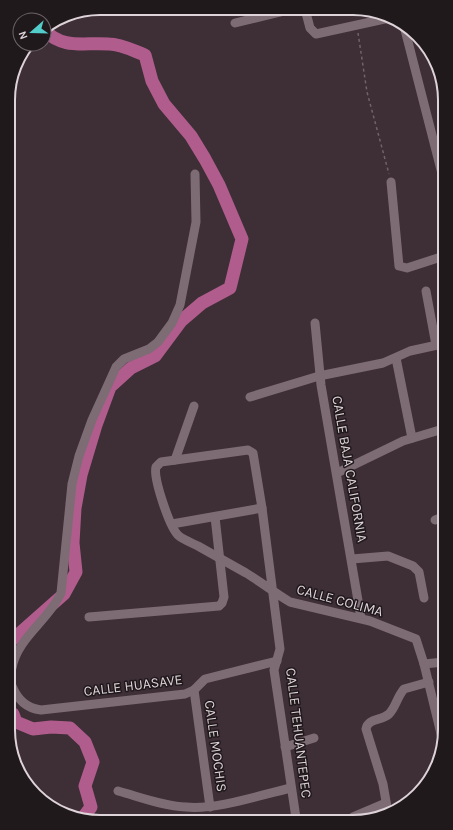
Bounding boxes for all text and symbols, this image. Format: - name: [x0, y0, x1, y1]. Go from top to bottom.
- north arrow: [12, 12, 52, 52]
- text: N: [16, 29, 31, 41]
- street label: CALLE BAJA CALIFORNIA: [328, 395, 371, 544]
- street label: CALLE COLIMA: [295, 581, 385, 620]
- street label: CALLE TEHUANTEPEC: [282, 667, 315, 799]
- street label: CALLE HUASAVE: [83, 671, 183, 700]
- street label: CALLE MOCHIS: [201, 699, 230, 793]

